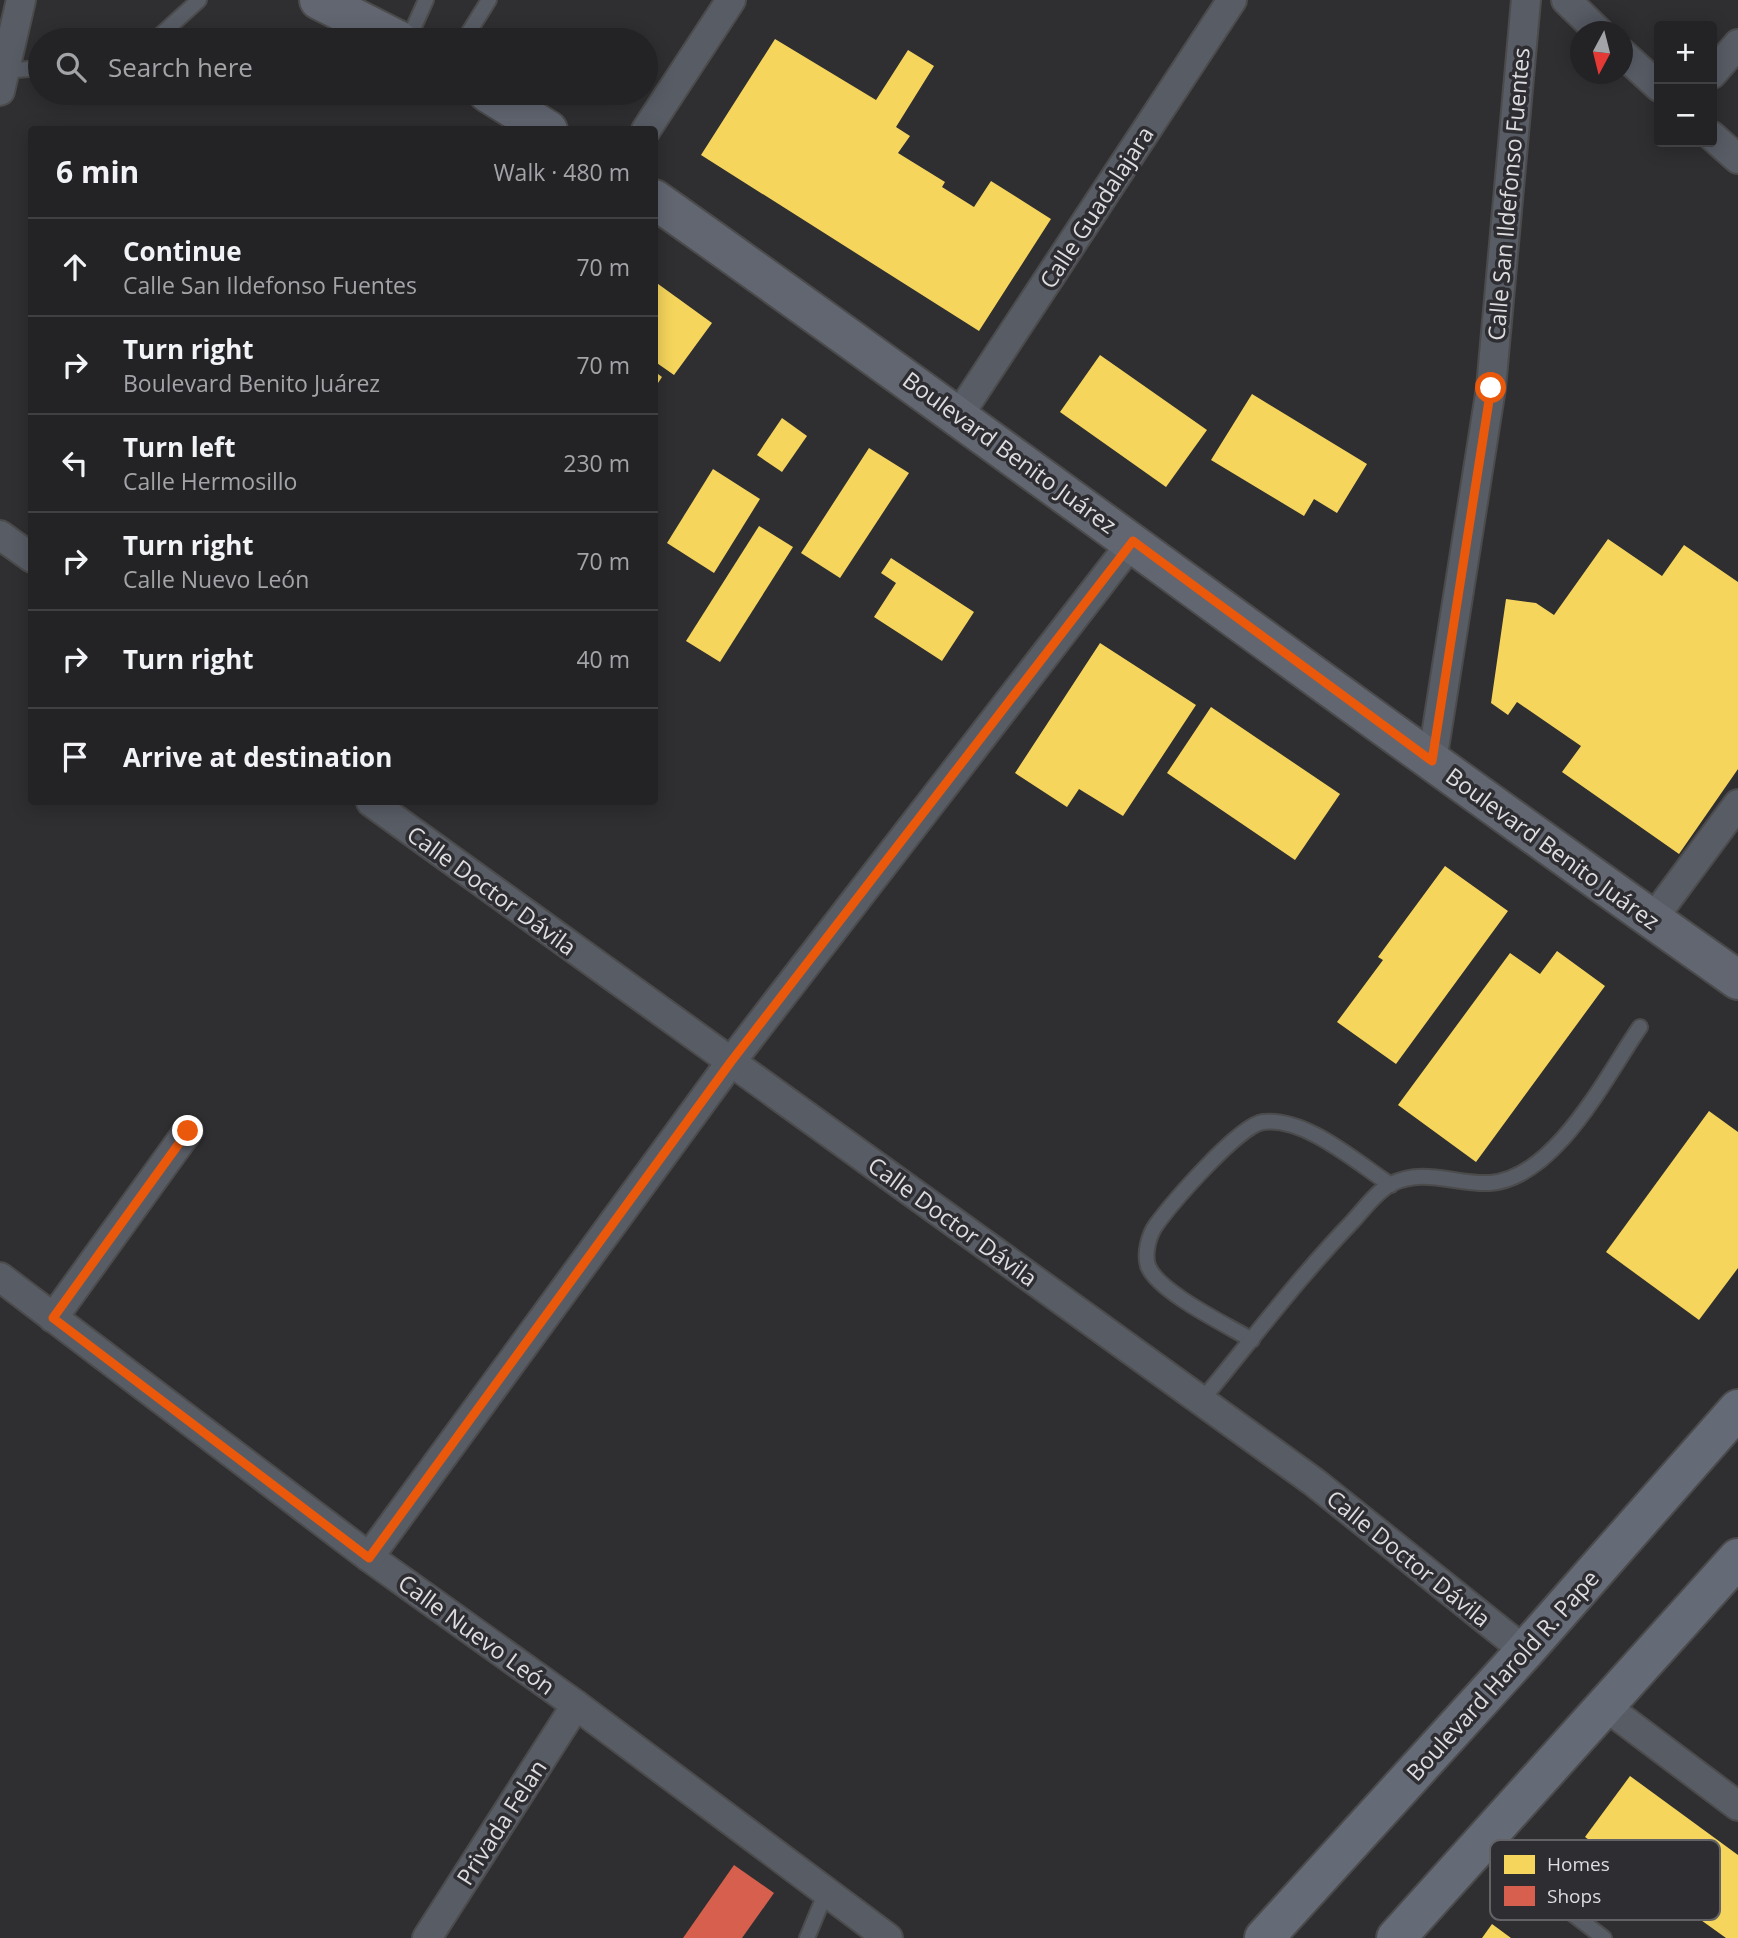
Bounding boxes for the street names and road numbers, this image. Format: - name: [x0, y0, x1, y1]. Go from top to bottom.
- street label: Calle San Ildefonso Fuentes: [1479, 46, 1537, 342]
- street label: Calle Guadalajara: [1031, 120, 1161, 294]
- street label: Boulevard Benito Juárez: [897, 363, 1123, 541]
- street label: Boulevard Benito Juárez: [1440, 759, 1666, 937]
- street label: Calle Doctor Dávila: [401, 818, 583, 962]
- street label: Calle Doctor Dávila: [862, 1149, 1044, 1293]
- street label: Calle Doctor Dávila: [1320, 1482, 1498, 1634]
- street label: Boulevard Harold R. Pape: [1398, 1563, 1606, 1787]
- street label: Calle Nuevo León: [392, 1566, 562, 1702]
- street label: Privada Felan: [448, 1753, 554, 1891]

